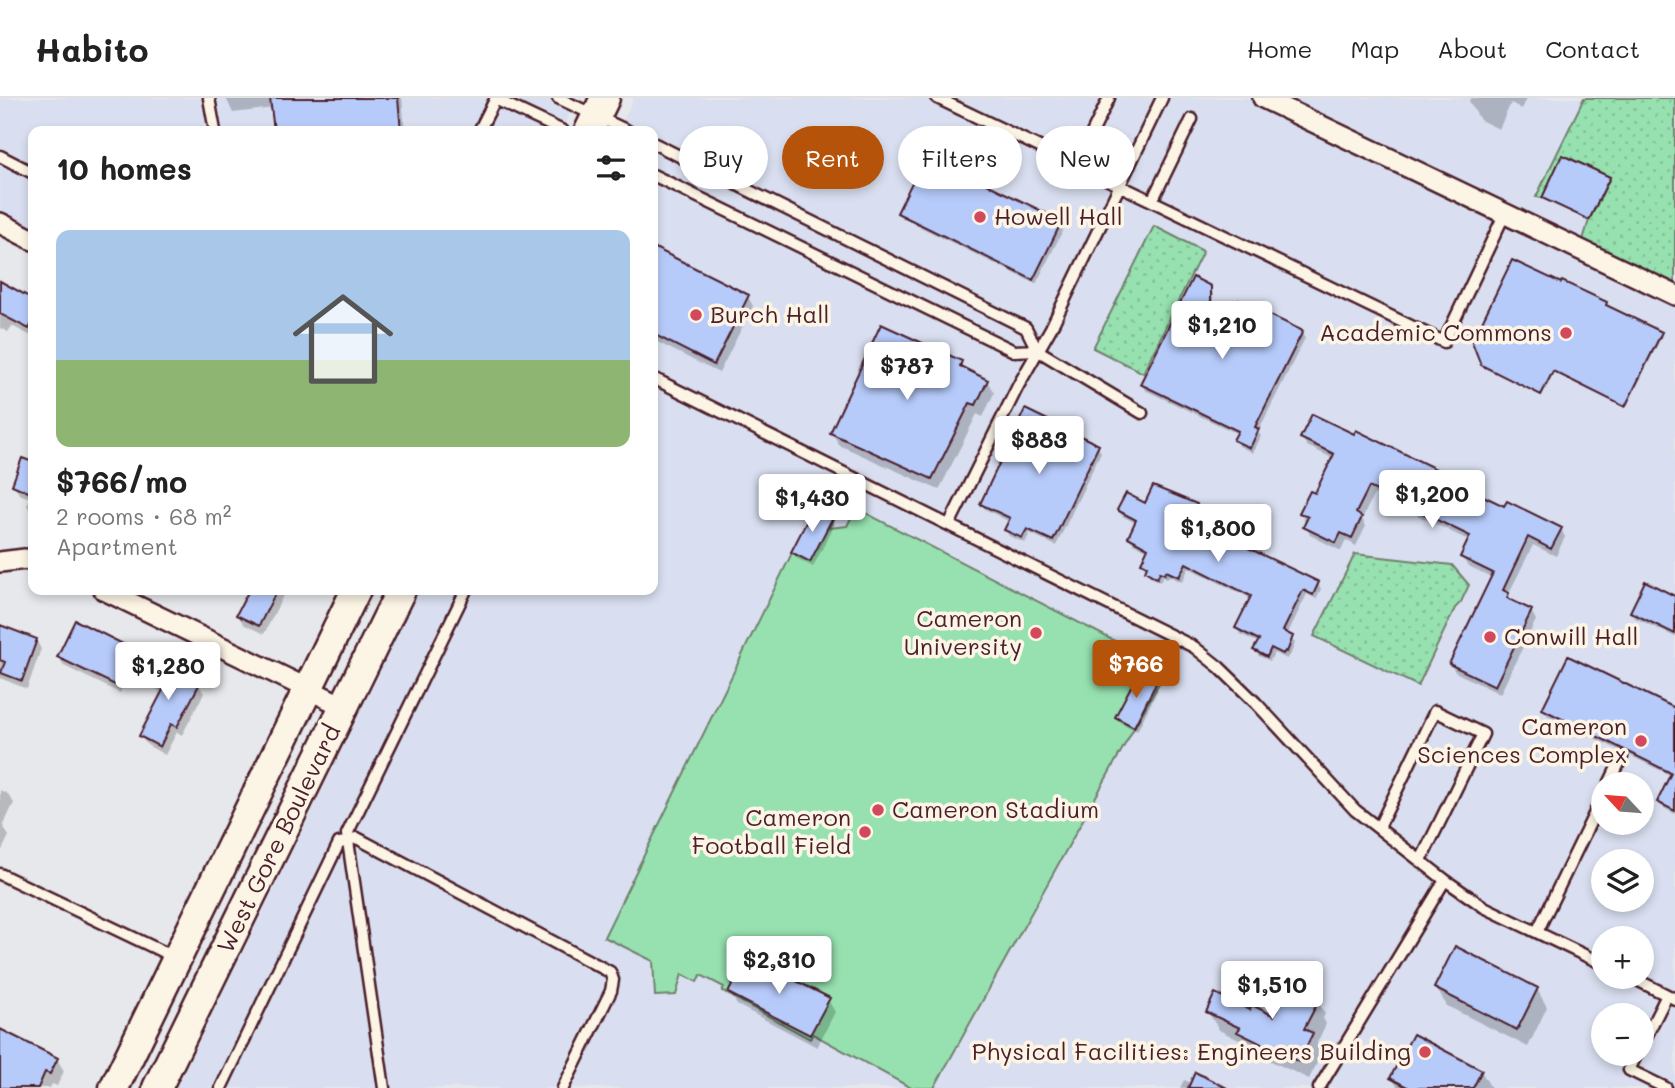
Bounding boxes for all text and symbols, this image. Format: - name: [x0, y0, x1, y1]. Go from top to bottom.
- text: Habito: [35, 27, 149, 70]
- text: Home: [1247, 33, 1312, 64]
- text: Map: [1350, 33, 1399, 64]
- text: About: [1437, 33, 1507, 64]
- text: Contact: [1545, 33, 1640, 64]
- chip: Buy: [679, 126, 768, 189]
- chip: Rent: [782, 126, 884, 189]
- chip: Filters: [898, 126, 1022, 189]
- chip: New: [1036, 126, 1135, 189]
- text: 10 homes: [56, 148, 192, 188]
- icon: filters: [592, 149, 630, 187]
- place label: Howell Hall: [994, 200, 1123, 231]
- marker: Howell Hall: [972, 209, 988, 225]
- icon: home: [280, 276, 406, 402]
- place label: Burch Hall: [710, 298, 830, 329]
- pin: $1,210: [1165, 302, 1279, 361]
- marker: Burch Hall: [688, 307, 704, 323]
- text: $1,210: [1187, 309, 1257, 339]
- place label: Academic Commons: [1319, 316, 1552, 347]
- marker: Academic Commons: [1558, 325, 1574, 341]
- pin: $787: [866, 342, 948, 402]
- text: $787: [880, 350, 934, 380]
- pin: $883: [998, 416, 1080, 476]
- text: $883: [1011, 424, 1067, 454]
- text: $766/mo: [56, 461, 187, 501]
- pin: $1,200: [1375, 470, 1489, 530]
- pin: $1,430: [755, 474, 869, 534]
- text: $1,200: [1395, 478, 1469, 508]
- text: $1,430: [775, 482, 849, 512]
- text: 2 rooms · 68 m²: [56, 501, 231, 531]
- pin: $1,800: [1161, 504, 1275, 564]
- text: $1,800: [1180, 512, 1256, 542]
- text: Apartment: [56, 531, 178, 561]
- place label: Cameron University: [904, 602, 1022, 661]
- place label: Conwill Hall: [1504, 620, 1638, 651]
- marker: Cameron University: [1028, 625, 1044, 641]
- marker: Conwill Hall: [1482, 629, 1498, 645]
- pin: $766: [1095, 640, 1177, 700]
- pin: $1,280: [111, 642, 225, 702]
- text: $766: [1109, 648, 1163, 678]
- text: $1,280: [131, 650, 205, 680]
- place label: Cameron Sciences Complex: [1417, 710, 1627, 769]
- street label: West Gore Boulevard: [209, 719, 346, 958]
- marker: Cameron Sciences Complex: [1633, 733, 1649, 749]
- north arrow: [1591, 772, 1654, 835]
- map controls: [1591, 772, 1654, 1066]
- place label: Cameron Stadium: [892, 793, 1099, 824]
- place label: Cameron Football Field: [692, 801, 851, 860]
- marker: Cameron Stadium: [870, 802, 886, 818]
- marker: Cameron Football Field: [857, 824, 873, 840]
- button: layers: [1591, 849, 1654, 912]
- button: +: [1591, 926, 1654, 989]
- pin: $2,310: [722, 936, 836, 996]
- text: $2,310: [743, 944, 815, 974]
- pin: $1,510: [1215, 962, 1329, 1021]
- text: $1,510: [1237, 969, 1307, 999]
- button: −: [1591, 1003, 1654, 1066]
- place label: Physical Facilities: Engineers Building: [972, 1035, 1411, 1066]
- marker: Physical Facilities: Engineers Building: [1417, 1044, 1433, 1060]

